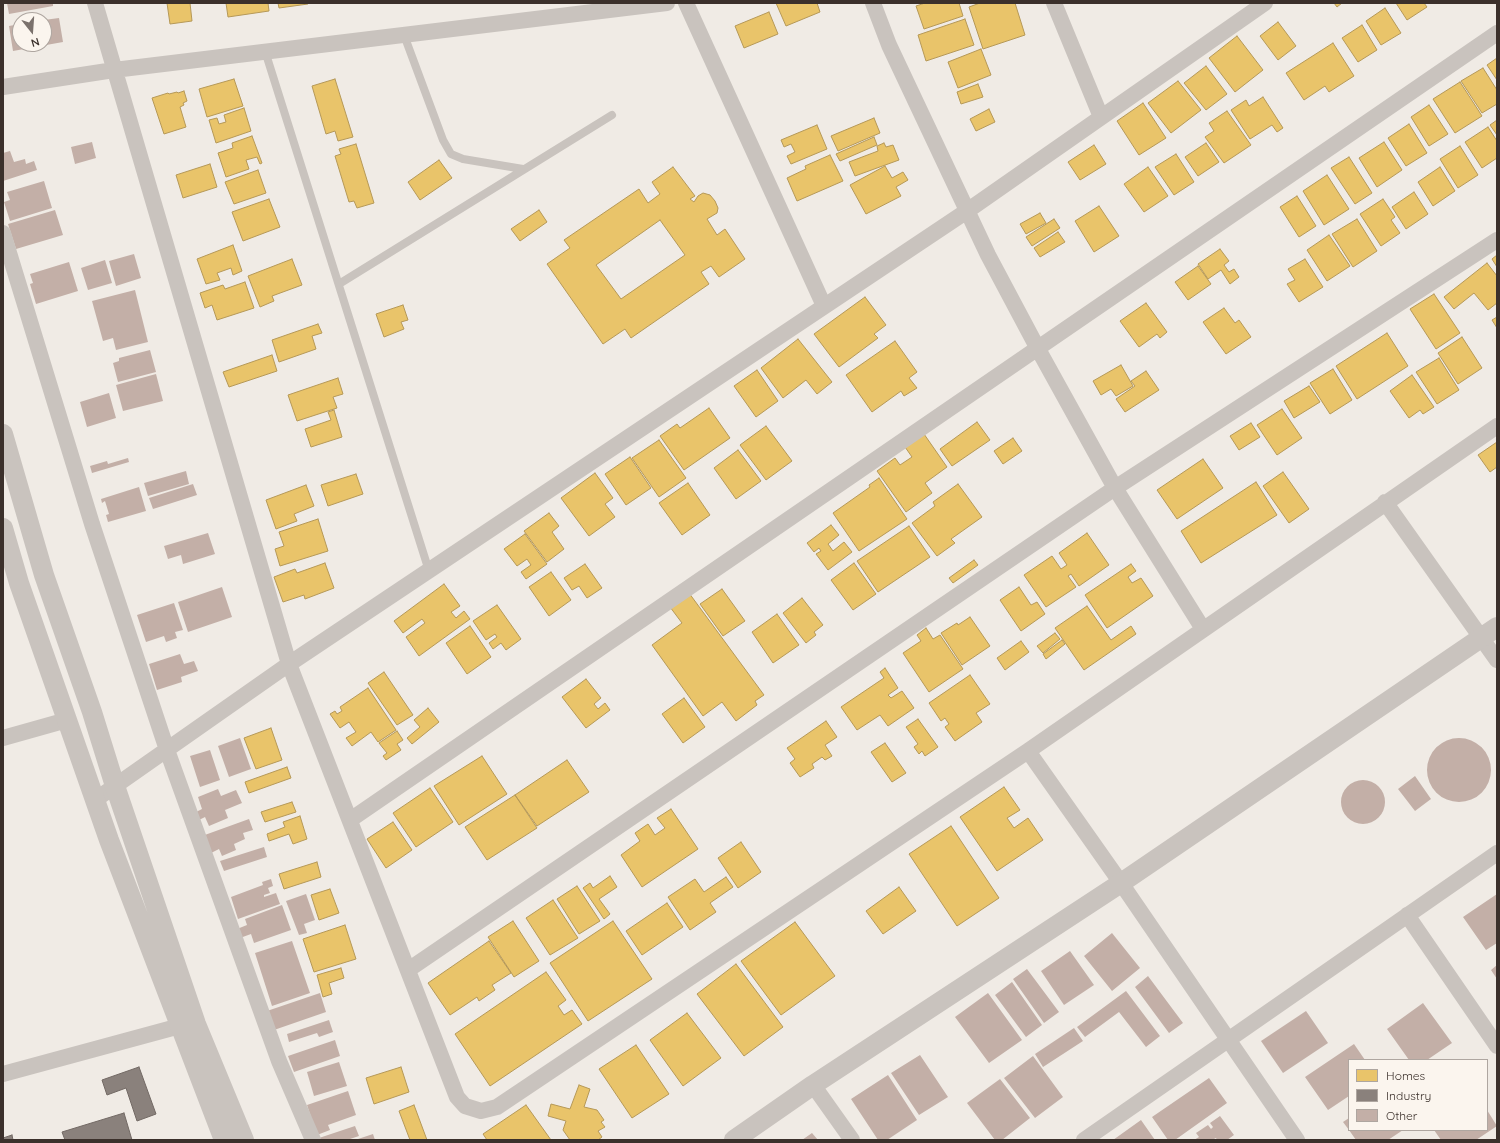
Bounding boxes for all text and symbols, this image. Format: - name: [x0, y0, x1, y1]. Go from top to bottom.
- north arrow: [12, 12, 52, 52]
- text: N: [29, 35, 41, 50]
- legend: [1348, 1059, 1488, 1131]
- text: Homes: [1386, 1068, 1425, 1083]
- text: Industry: [1386, 1088, 1431, 1103]
- text: Other: [1386, 1108, 1417, 1123]

